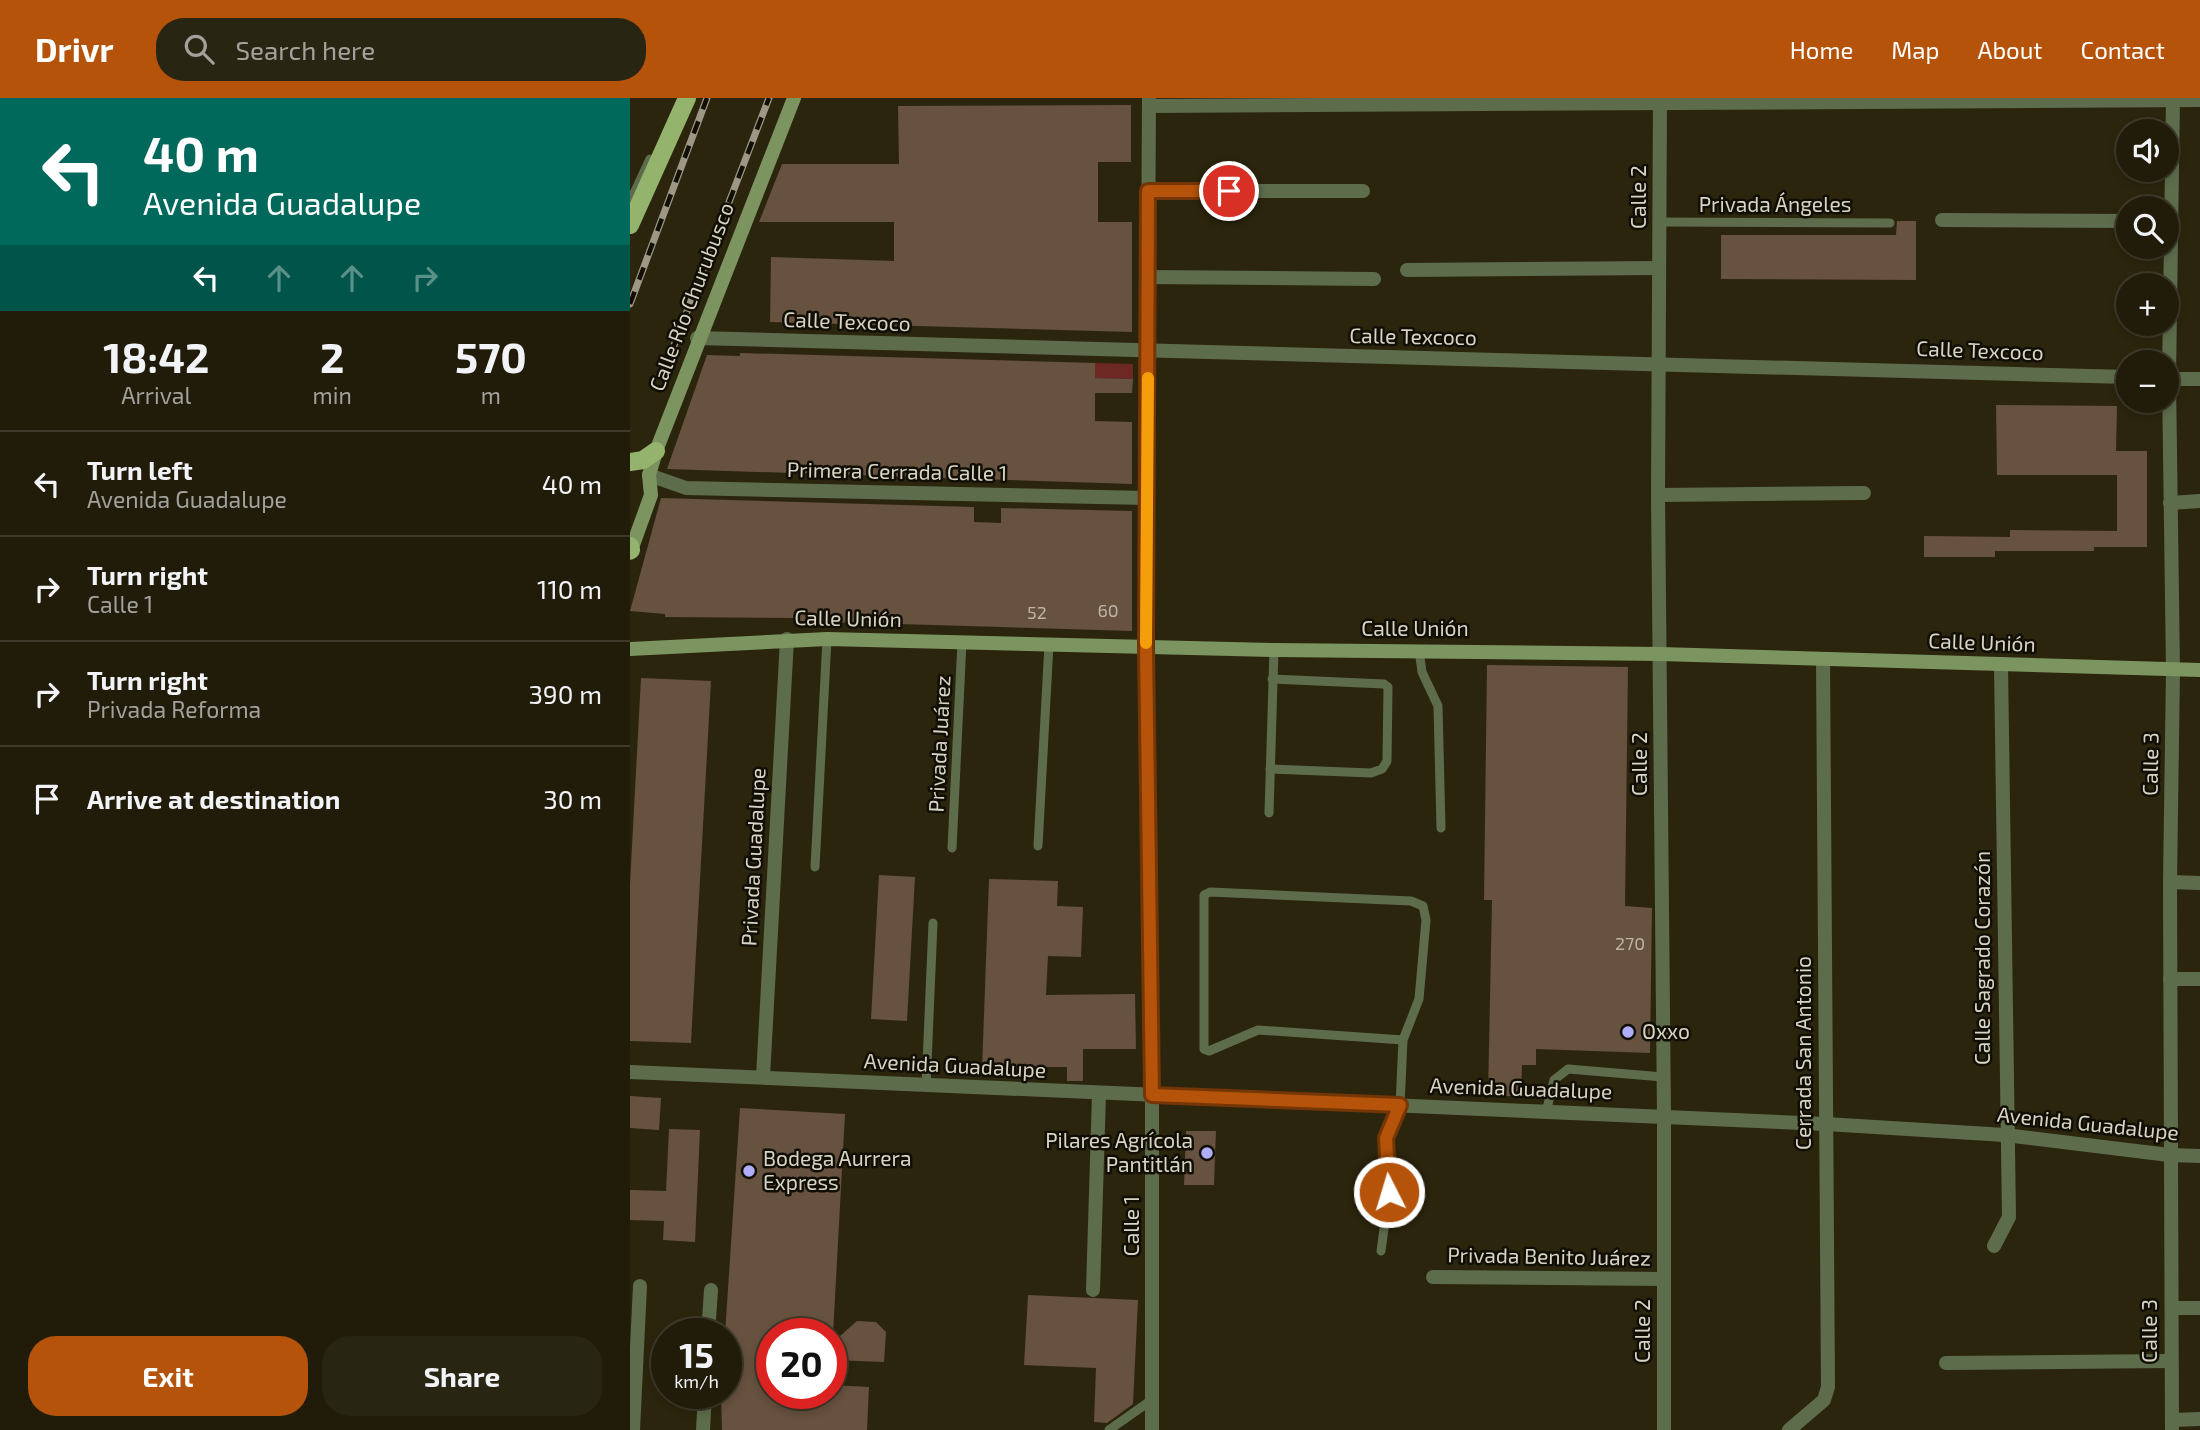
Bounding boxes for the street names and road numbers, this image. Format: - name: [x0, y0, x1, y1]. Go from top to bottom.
- street label: Calle 2: [1625, 165, 1650, 229]
- street label: Privada Ángeles: [1699, 191, 1851, 216]
- street label: Calle Río Churubusco: [643, 199, 738, 394]
- street label: Calle Texcoco: [783, 306, 911, 335]
- street label: Calle Texcoco: [1349, 322, 1477, 349]
- street label: Calle Texcoco: [1916, 335, 2044, 364]
- street label: Primera Cerrada Calle 1: [787, 456, 1007, 485]
- street label: Calle Unión: [794, 604, 902, 631]
- street label: Calle Unión: [1361, 615, 1469, 640]
- street label: Calle Unión: [1928, 627, 2036, 656]
- street label: Privada Juárez: [922, 675, 955, 813]
- street label: Calle 2: [1626, 732, 1651, 796]
- street label: Calle 3: [2136, 732, 2163, 796]
- street label: Privada Guadalupe: [735, 767, 770, 947]
- street label: Calle Sagrado Corazón: [1969, 851, 1994, 1065]
- street label: Cerrada San Antonio: [1790, 956, 1815, 1150]
- street label: Avenida Guadalupe: [863, 1047, 1047, 1082]
- street label: Avenida Guadalupe: [1429, 1072, 1613, 1103]
- street label: Avenida Guadalupe: [1996, 1101, 2180, 1144]
- street label: Calle 1: [1118, 1196, 1143, 1256]
- street label: Privada Benito Juárez: [1447, 1241, 1651, 1270]
- street label: Calle 2: [1629, 1299, 1654, 1363]
- street label: Calle 3: [2136, 1299, 2161, 1363]

